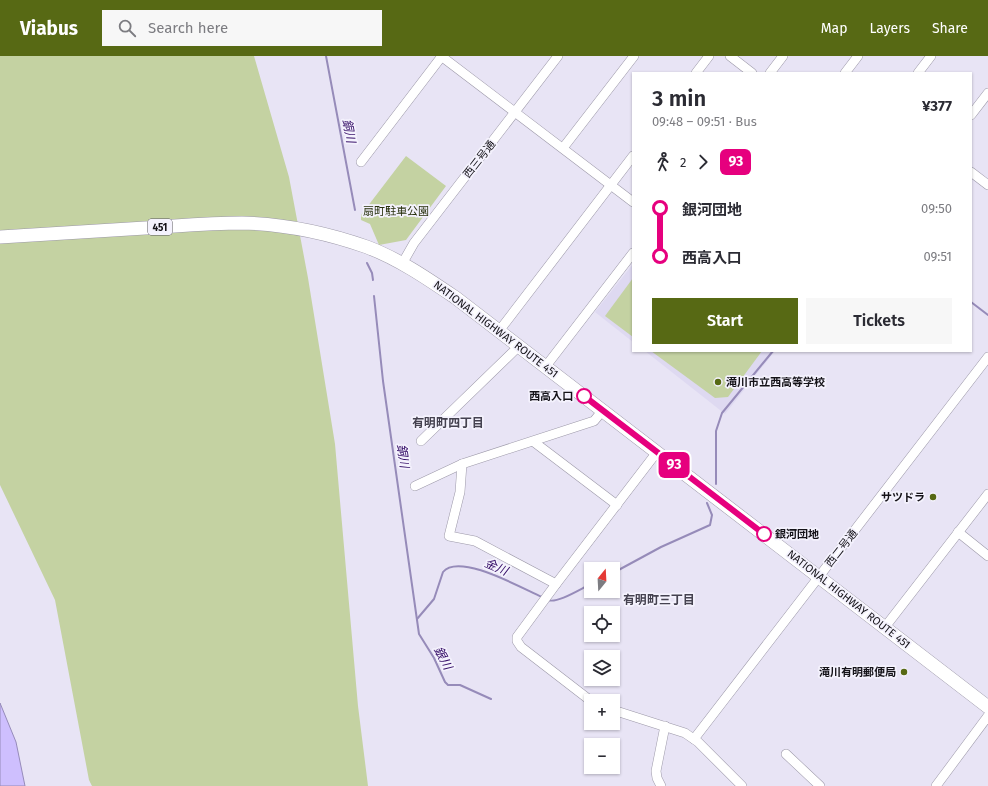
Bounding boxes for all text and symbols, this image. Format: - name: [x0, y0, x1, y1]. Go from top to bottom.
- search box: [102, 10, 382, 46]
- text: Viabus: [20, 17, 78, 40]
- icon: search: [116, 17, 138, 39]
- text: Search here: [148, 19, 228, 37]
- text: Map: [821, 20, 847, 37]
- text: Layers: [869, 20, 910, 37]
- text: Share: [932, 20, 968, 37]
- text: 3 min: [652, 85, 706, 112]
- text: ¥377: [922, 97, 952, 115]
- text: 09:48 – 09:51 · Bus: [652, 114, 757, 129]
- water label: 銅川: [340, 118, 359, 146]
- street label: 西三号通: [461, 138, 498, 181]
- icon: walk: [652, 151, 674, 173]
- icon: forward: [692, 151, 714, 173]
- text: 93: [728, 153, 743, 170]
- text: 2: [680, 155, 686, 170]
- text: 銀河団地: [682, 201, 742, 219]
- text: 09:50: [921, 201, 952, 216]
- park label: 扇町駐車公園: [363, 205, 429, 218]
- road number: 451: [148, 219, 172, 235]
- text: 西高入口: [682, 249, 742, 267]
- text: 09:51: [923, 249, 952, 264]
- street label: NATIONAL HIGHWAY ROUTE 451: [431, 278, 560, 380]
- button: Start: [652, 298, 798, 344]
- button: Tickets: [806, 298, 952, 344]
- place label: 滝川市立西高等学校: [726, 376, 825, 389]
- marker: 滝川市立西高等学校: [713, 377, 723, 387]
- marker: 西高入口: [576, 388, 592, 404]
- place label: 西高入口: [529, 390, 573, 403]
- district label: 有明町四丁目: [412, 416, 484, 430]
- water label: 銅川: [394, 443, 412, 471]
- line badge: 93: [656, 452, 692, 478]
- text: 93: [667, 456, 681, 473]
- place label: サツドラ: [881, 491, 925, 504]
- marker: サツドラ: [928, 492, 938, 502]
- marker: 銀河団地: [756, 526, 772, 542]
- street label: 西二号通: [823, 527, 860, 570]
- place label: 銀河団地: [775, 528, 819, 541]
- street label: NATIONAL HIGHWAY ROUTE 451: [785, 547, 913, 651]
- water label: 金川: [482, 556, 512, 579]
- north arrow: [584, 562, 620, 598]
- map controls: [584, 562, 620, 774]
- district label: 有明町三丁目: [623, 593, 695, 607]
- button: locate: [584, 606, 620, 642]
- water label: 銀川: [431, 644, 456, 674]
- button: layers: [584, 650, 620, 686]
- place label: 滝川有明郵便局: [819, 666, 896, 679]
- marker: 滝川有明郵便局: [899, 667, 909, 677]
- button: +: [584, 694, 620, 730]
- button: −: [584, 738, 620, 774]

